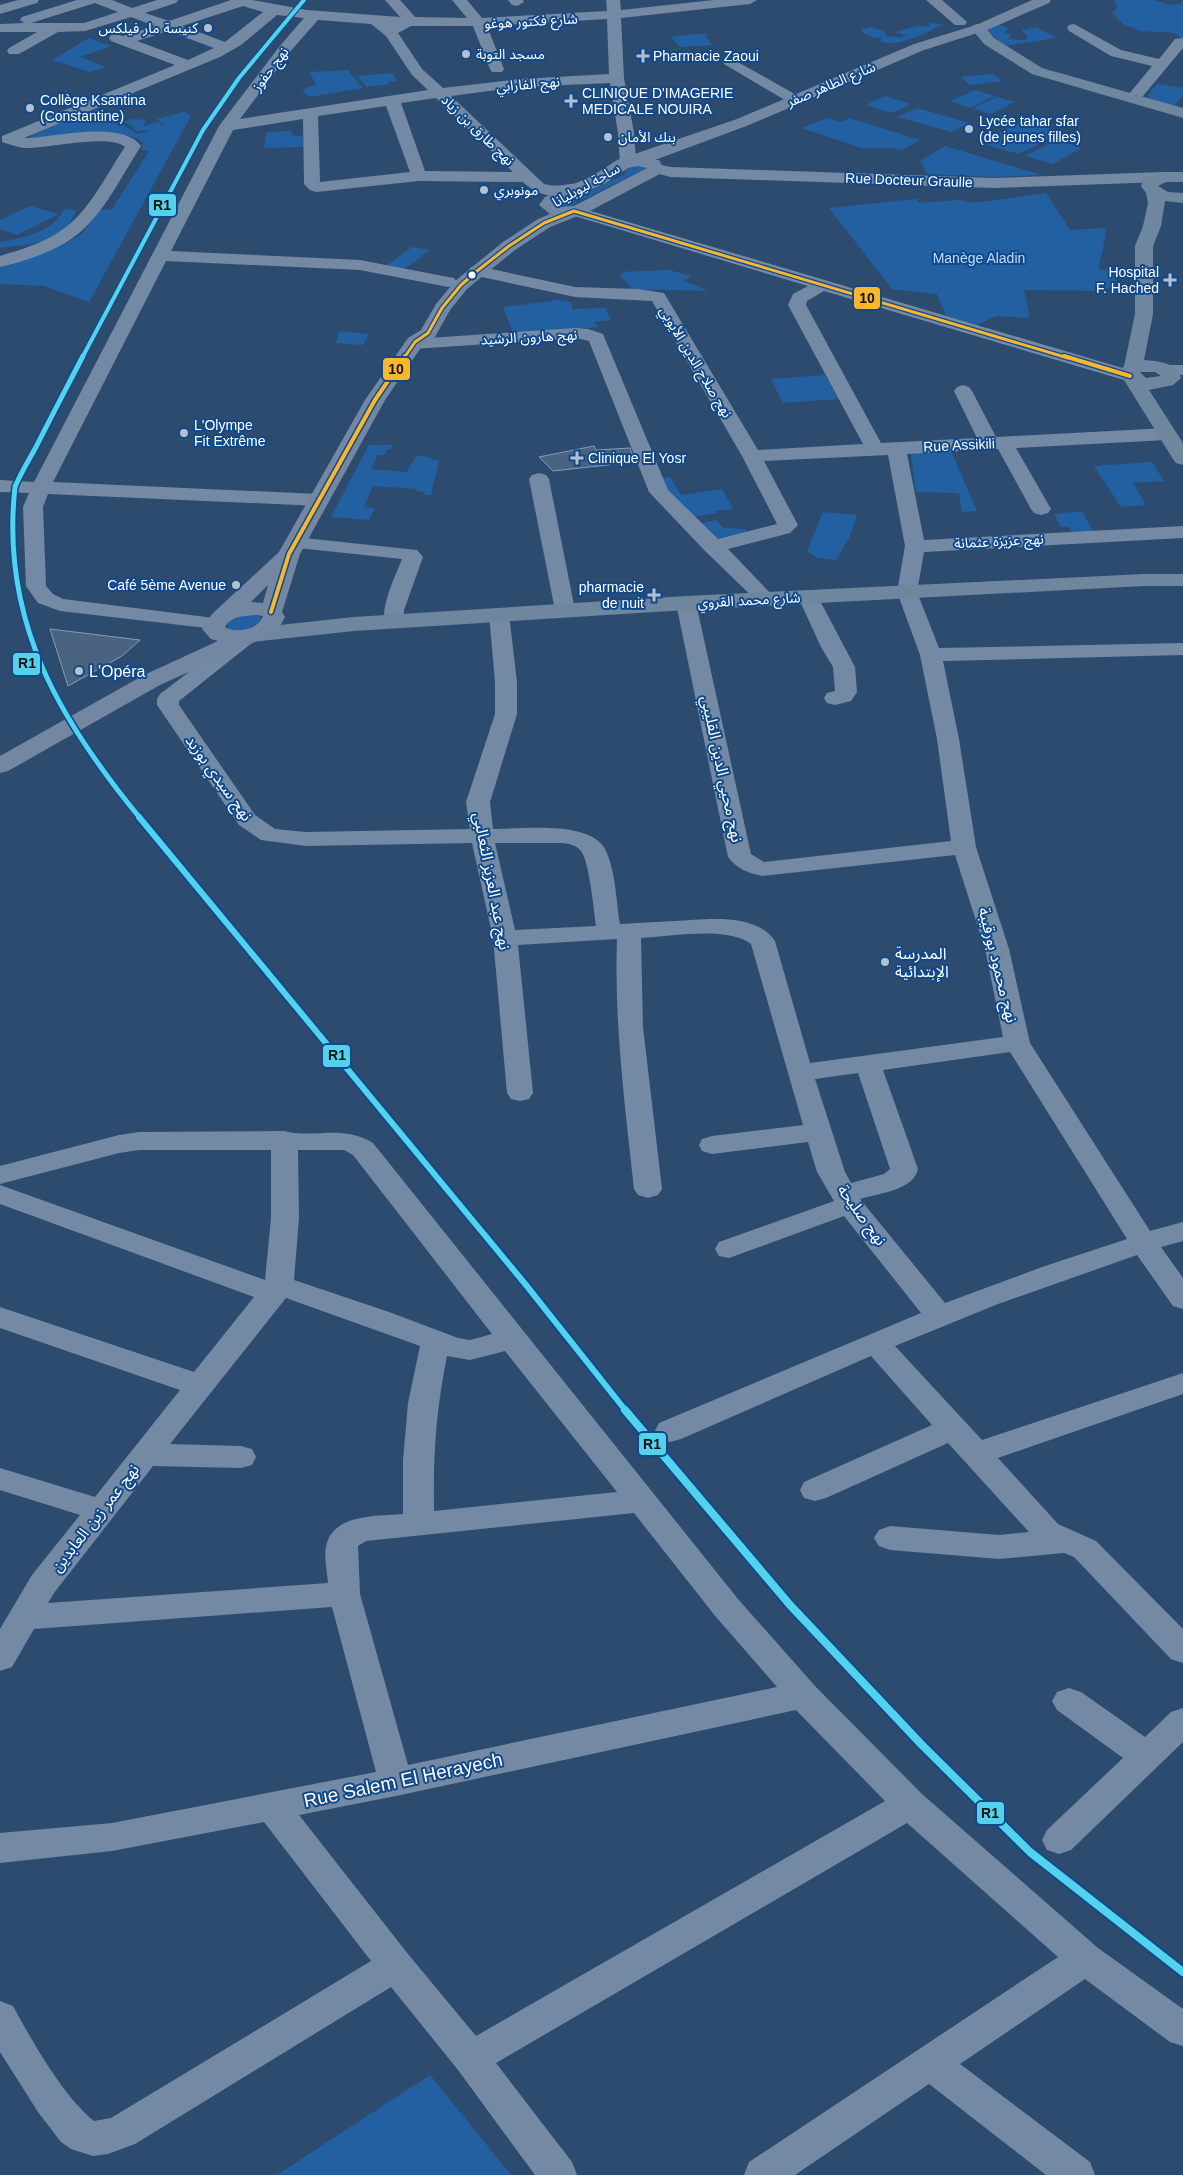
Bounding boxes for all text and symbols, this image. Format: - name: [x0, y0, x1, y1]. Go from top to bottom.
- street label: شارع فكتور هوغو: [484, 11, 578, 34]
- place label: كنيسة مار فيلكس: [99, 20, 198, 37]
- marker: كنيسة مار فيلكس: [202, 22, 214, 34]
- street label: نهج حفوز: [248, 44, 294, 97]
- place label: مسجد التوبة: [476, 46, 545, 63]
- marker: مسجد التوبة: [460, 48, 472, 60]
- place label: Pharmacie Zaoui: [653, 48, 759, 64]
- marker: Pharmacie Zaoui: [637, 50, 649, 62]
- street label: شارع الطاهر صفر: [783, 58, 879, 113]
- street label: نهج الفارابي: [495, 73, 561, 98]
- place label: CLINIQUE D'IMAGERIE MEDICALE NOUIRA: [582, 85, 733, 117]
- street label: نهج طارق بن زياد: [436, 91, 518, 171]
- place label: Collège Ksantina (Constantine): [40, 92, 146, 124]
- marker: CLINIQUE D'IMAGERIE MEDICALE NOUIRA: [564, 94, 578, 108]
- marker: Collège Ksantina (Constantine): [24, 102, 36, 114]
- place label: Lycée tahar sfar (de jeunes filles): [979, 113, 1081, 145]
- marker: Lycée tahar sfar (de jeunes filles): [963, 123, 975, 135]
- place label: بنك الأمان: [618, 129, 676, 146]
- marker: بنك الأمان: [602, 131, 614, 143]
- street label: ساحة ليوبليانا: [550, 160, 623, 211]
- street label: Rue Docteur Graulle: [845, 170, 973, 190]
- place label: مونوبري: [494, 182, 538, 201]
- marker: مونوبري: [478, 184, 490, 196]
- line badge: R1: [148, 193, 177, 217]
- text: R1: [153, 197, 171, 213]
- park label: Manège Aladin: [933, 250, 1025, 266]
- place label: Hospital F. Hached: [1096, 264, 1159, 296]
- unlabelled marker: [467, 270, 477, 280]
- marker: Hospital F. Hached: [1163, 273, 1177, 287]
- line badge: 10: [853, 286, 881, 310]
- text: 10: [859, 290, 875, 306]
- street label: نهج صلاح الدين الأيوبي: [654, 304, 736, 422]
- street label: نهج هارون الرشيد: [480, 326, 578, 351]
- line badge: 10: [382, 357, 411, 381]
- text: 10: [388, 361, 404, 377]
- place label: L'Olympe Fit Extrême: [194, 417, 266, 449]
- marker: L'Olympe Fit Extrême: [178, 427, 190, 439]
- street label: Rue Assikili: [923, 435, 995, 455]
- place label: Clinique El Yosr: [588, 450, 686, 466]
- marker: Clinique El Yosr: [570, 451, 584, 465]
- street label: نهج عزيزة عثمانة: [954, 531, 1045, 554]
- place label: Café 5ème Avenue: [107, 577, 226, 593]
- marker: Café 5ème Avenue: [230, 579, 242, 591]
- place label: pharmacie de nuit: [579, 579, 644, 611]
- marker: pharmacie de nuit: [648, 589, 660, 601]
- street label: شارع محمد القروي: [697, 589, 801, 614]
- line badge: R1: [12, 652, 41, 676]
- text: R1: [18, 655, 36, 671]
- place label: L'Opéra: [89, 663, 146, 680]
- marker: L'Opéra: [73, 665, 85, 677]
- street label: نهج محيي الدين القليبي: [694, 694, 746, 845]
- street label: نهج سيدي بوزيد: [179, 732, 256, 826]
- street label: نهج عبد العزيز الثعالبي: [466, 811, 514, 952]
- street label: نهج محمود بورقيبة: [972, 906, 1021, 1025]
- place label: المدرسة الإبتدائية: [895, 945, 949, 982]
- marker: المدرسة الإبتدائية: [879, 956, 891, 968]
- line badge: R1: [322, 1044, 351, 1068]
- text: R1: [328, 1047, 346, 1063]
- street label: نهج صليحة: [831, 1182, 890, 1251]
- line badge: R1: [638, 1432, 667, 1456]
- text: R1: [643, 1436, 661, 1452]
- street label: نهج عمر زين العابدين: [48, 1461, 145, 1578]
- street label: Rue Salem El Herayech: [302, 1749, 504, 1811]
- line badge: R1: [976, 1801, 1005, 1825]
- text: R1: [981, 1805, 999, 1821]

